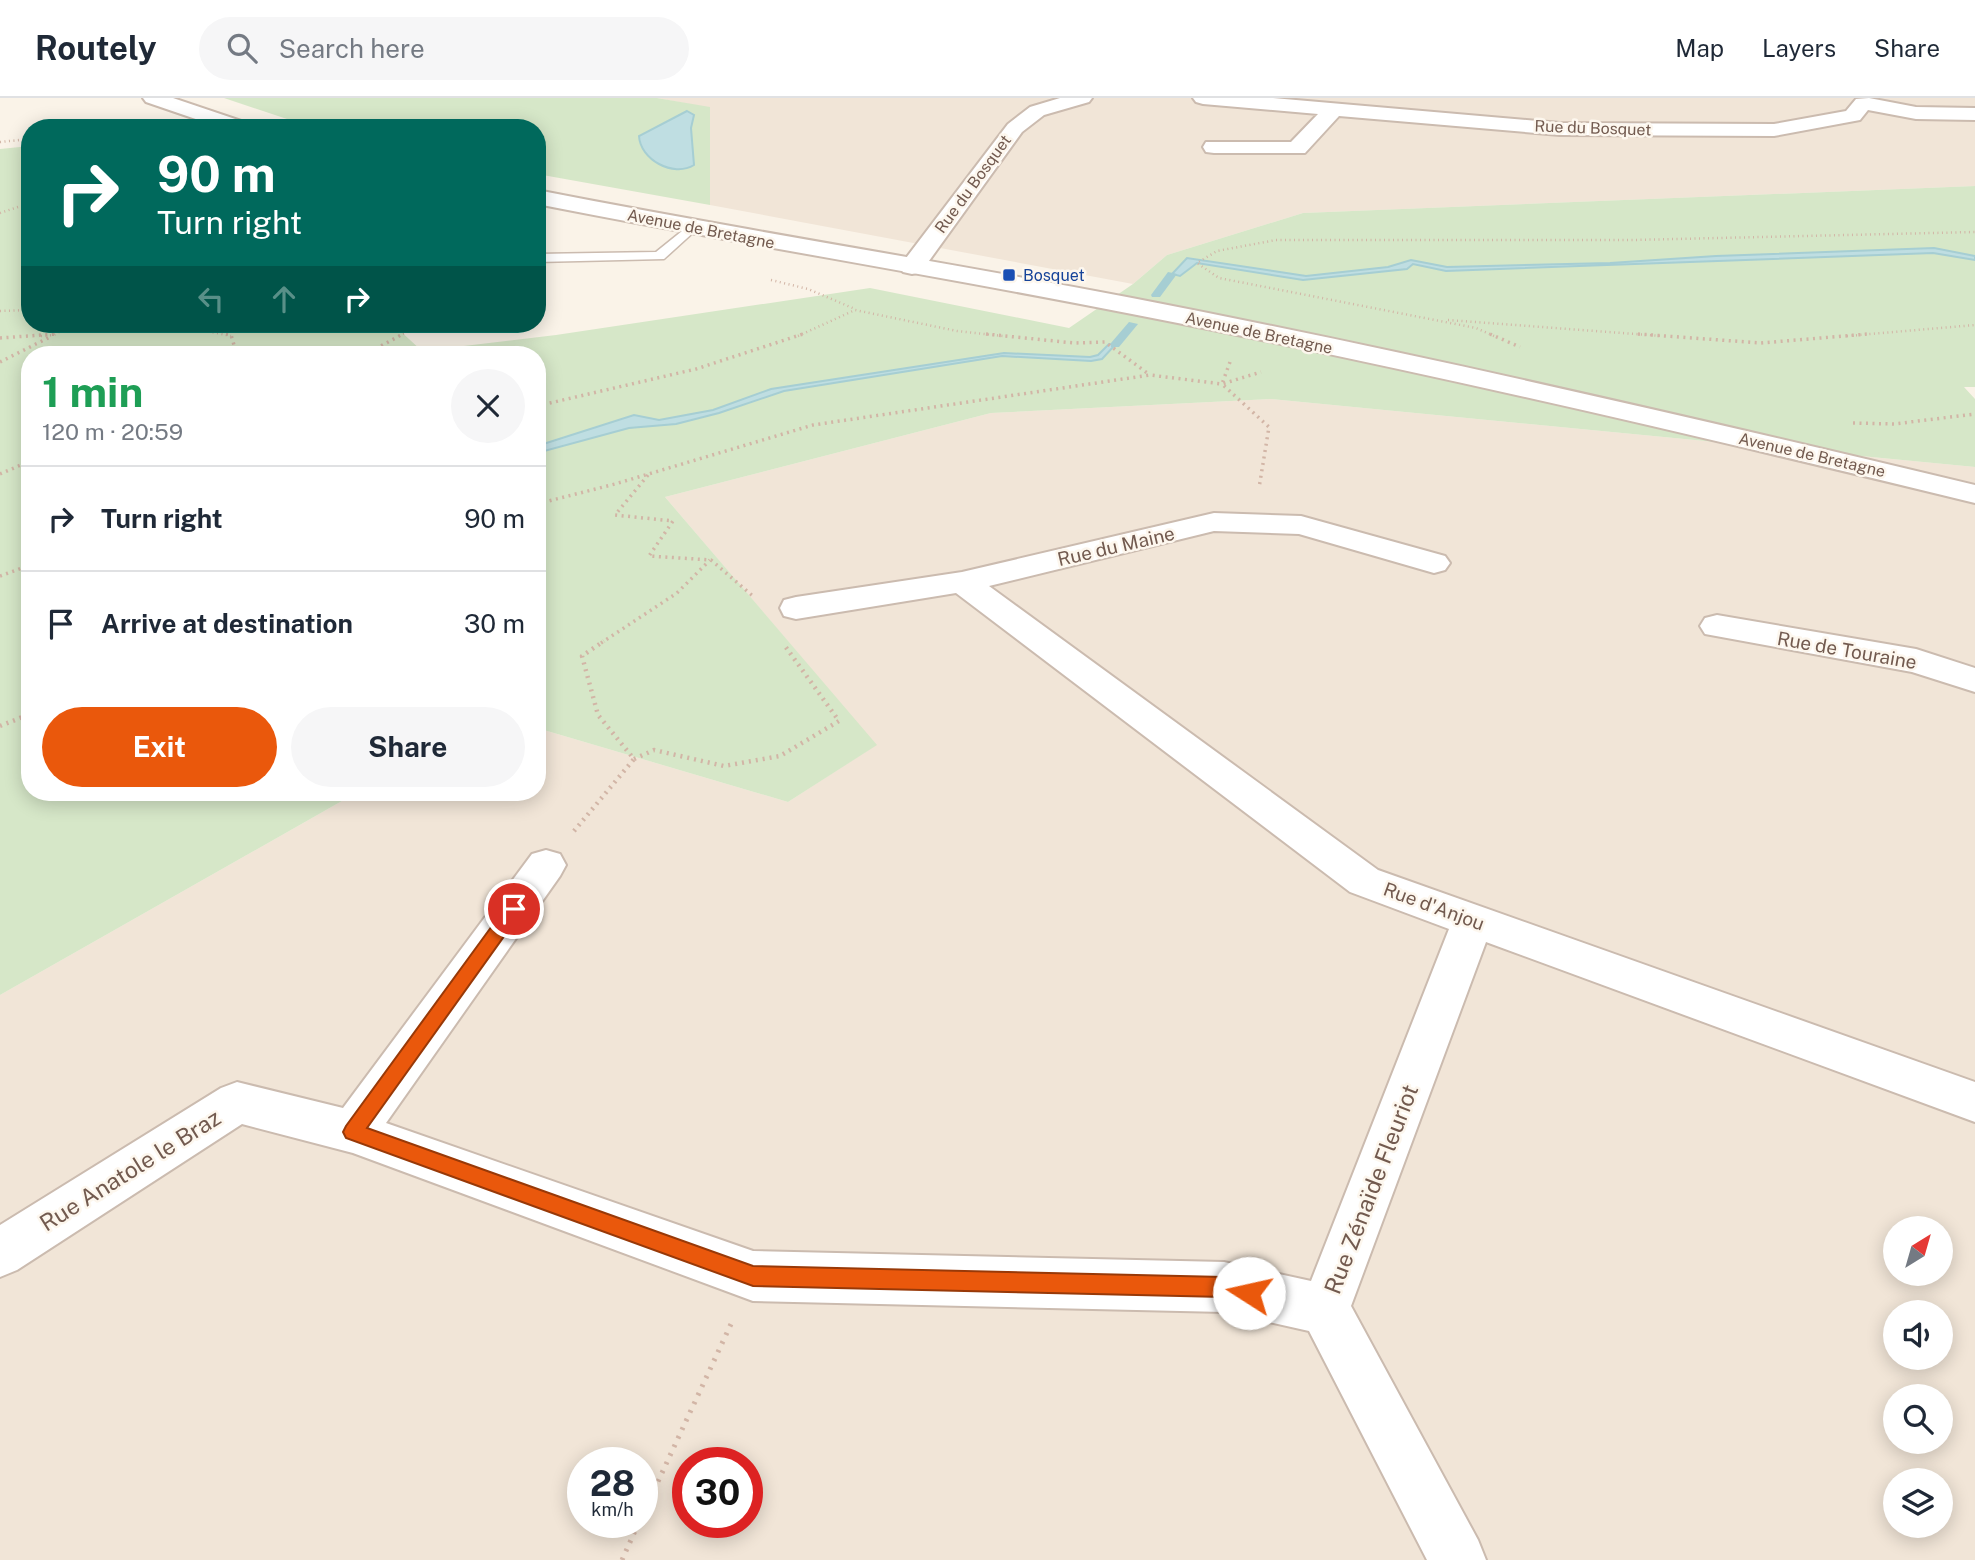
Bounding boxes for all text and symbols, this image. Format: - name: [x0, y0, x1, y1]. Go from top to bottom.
- search box: [199, 17, 689, 80]
- text: Routely: [35, 29, 157, 67]
- icon: search: [223, 29, 261, 67]
- text: Search here: [279, 33, 425, 64]
- text: Map: [1675, 34, 1724, 62]
- text: Layers: [1762, 34, 1836, 62]
- text: Share: [1874, 34, 1940, 62]
- street label: Rue du Bosquet: [1534, 116, 1652, 140]
- street label: Rue du Bosquet: [931, 131, 1015, 237]
- text: 90 m: [157, 145, 276, 203]
- icon: right: [42, 147, 133, 238]
- text: Turn right: [157, 204, 302, 241]
- street label: Avenue de Bretagne: [626, 205, 776, 253]
- place label: Bosquet: [1023, 266, 1085, 285]
- marker: Bosquet: [1001, 267, 1017, 283]
- icon: left: [192, 280, 230, 318]
- icon: ahead: [265, 280, 303, 318]
- icon: right: [338, 280, 376, 318]
- street label: Avenue de Bretagne: [1184, 308, 1334, 358]
- text: 1 min: [42, 367, 143, 416]
- button: close: [451, 369, 525, 443]
- text: 120 m · 20:59: [42, 418, 183, 445]
- street label: Avenue de Bretagne: [1737, 429, 1887, 481]
- icon: right: [42, 500, 80, 538]
- text: Turn right: [101, 503, 223, 534]
- text: 90 m: [464, 503, 525, 534]
- street label: Rue du Maine: [1055, 522, 1177, 570]
- icon: arrive: [42, 605, 80, 643]
- text: Arrive at destination: [101, 608, 353, 639]
- text: 30 m: [464, 608, 525, 639]
- street label: Rue de Touraine: [1776, 627, 1918, 673]
- button: Exit: [42, 707, 277, 787]
- button: Share: [291, 707, 525, 787]
- street label: Rue d'Anjou: [1381, 878, 1487, 934]
- pin: [484, 879, 544, 939]
- icon: arrive: [495, 890, 533, 928]
- street label: Rue Zénaïde Fleuriot: [1319, 1080, 1423, 1298]
- street label: Rue Anatole le Braz: [35, 1103, 225, 1237]
- north arrow: [1883, 1216, 1953, 1286]
- map controls: [1883, 1216, 1953, 1538]
- position arrow: [1212, 1256, 1286, 1330]
- button: sound: [1883, 1300, 1953, 1370]
- button: search: [1883, 1384, 1953, 1454]
- speed limit sign: 30: [672, 1447, 763, 1538]
- text: 28: [590, 1463, 635, 1504]
- button: layers: [1883, 1468, 1953, 1538]
- text: km/h: [591, 1499, 634, 1520]

